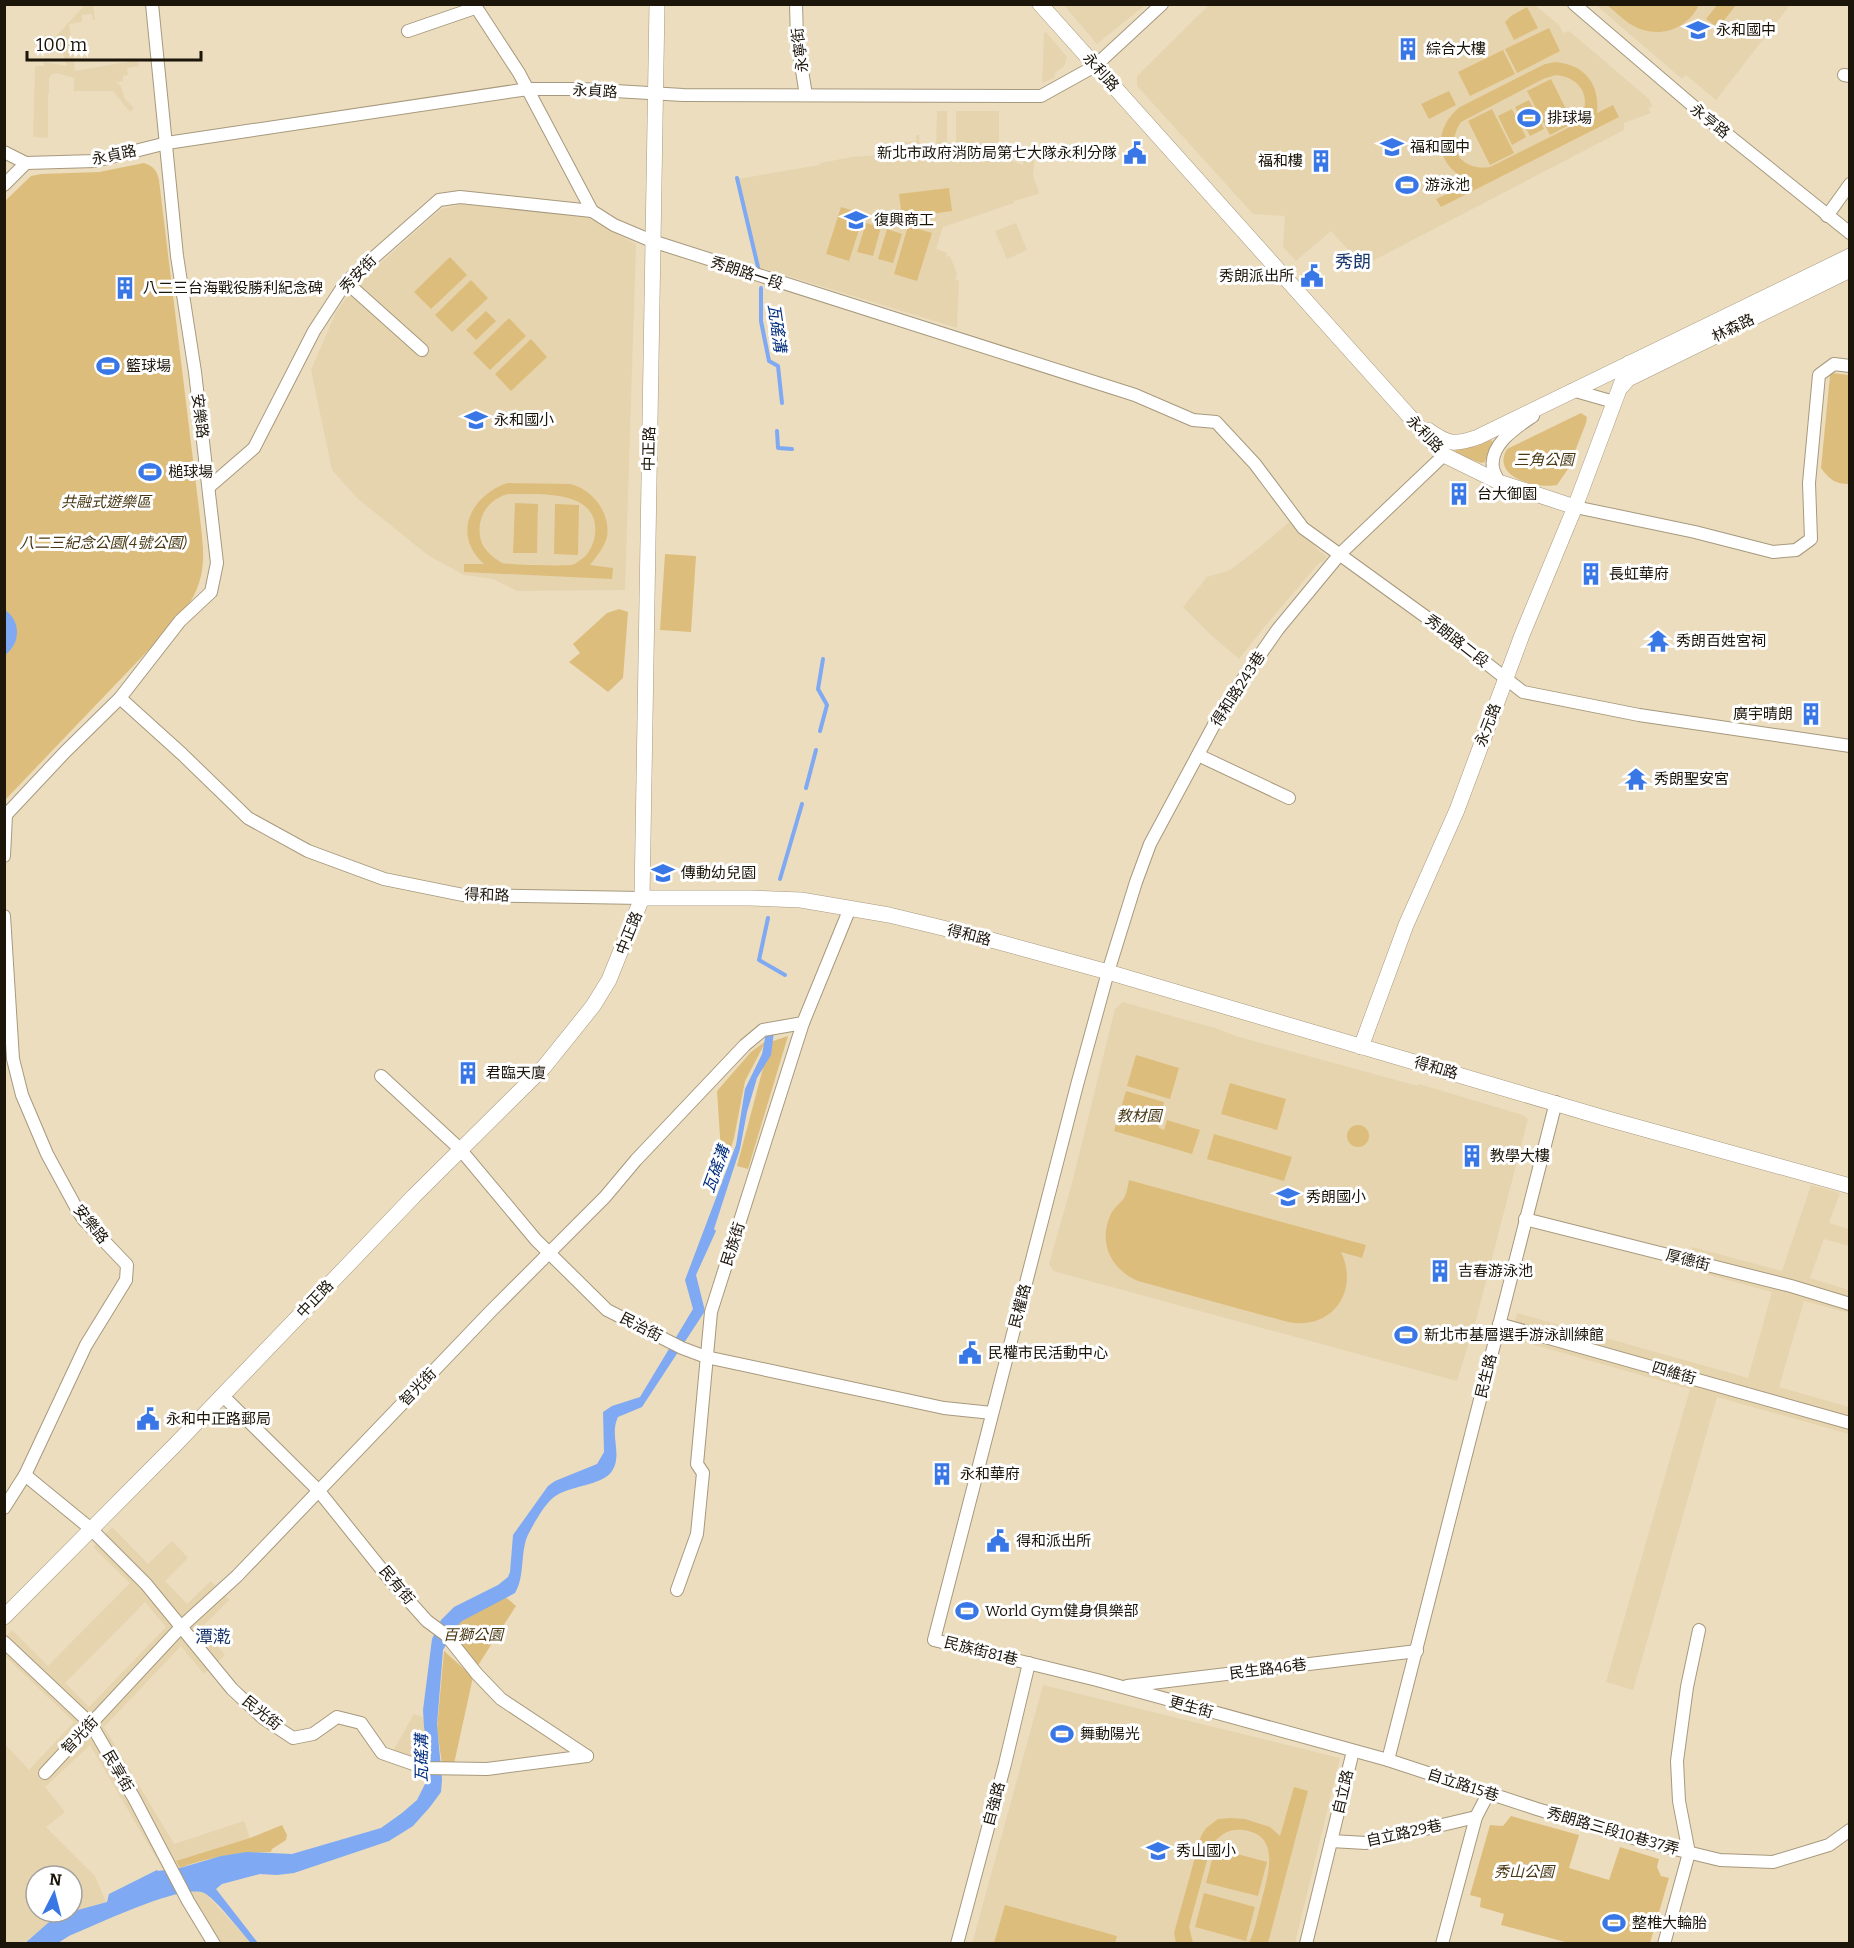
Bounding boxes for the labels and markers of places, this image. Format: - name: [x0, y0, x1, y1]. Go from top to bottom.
- school or university icon: 永和國中: [1685, 17, 1711, 43]
- place label: 永和國中: [1716, 21, 1776, 39]
- building icon: 綜合大樓: [1395, 36, 1421, 62]
- place label: 綜合大樓: [1426, 40, 1486, 58]
- sports icon: 排球場: [1516, 105, 1542, 131]
- place label: 排球場: [1547, 109, 1592, 127]
- school or university icon: 福和國中: [1379, 134, 1405, 160]
- place label: 福和國中: [1410, 138, 1470, 156]
- public building icon: 新北市政府消防局第七大隊永利分隊: [1122, 140, 1148, 166]
- place label: 新北市政府消防局第七大隊永利分隊: [877, 144, 1117, 162]
- building icon: 福和樓: [1308, 148, 1334, 174]
- place label: 福和樓: [1258, 152, 1303, 170]
- sports icon: 游泳池: [1394, 172, 1420, 198]
- place label: 游泳池: [1425, 176, 1470, 194]
- school or university icon: 復興商工: [843, 207, 869, 233]
- place label: 復興商工: [874, 211, 934, 229]
- public building icon: 秀朗派出所: [1299, 263, 1325, 289]
- place label: 秀朗派出所: [1219, 267, 1294, 285]
- building icon: 八二三台海戰役勝利紀念碑: [112, 275, 138, 301]
- place label: 八二三台海戰役勝利紀念碑: [143, 279, 323, 297]
- sports icon: 籃球場: [95, 353, 121, 379]
- place label: 籃球場: [126, 357, 171, 375]
- school or university icon: 永和國小: [463, 407, 489, 433]
- place label: 永和國小: [494, 411, 554, 429]
- sports icon: 槌球場: [137, 459, 163, 485]
- place label: 槌球場: [168, 463, 213, 481]
- building icon: 台大御園: [1446, 481, 1472, 507]
- place label: 台大御園: [1477, 485, 1537, 503]
- building icon: 長虹華府: [1578, 561, 1604, 587]
- place label: 長虹華府: [1609, 565, 1669, 583]
- temple icon: 秀朗百姓宮祠: [1645, 628, 1671, 654]
- place label: 秀朗百姓宮祠: [1676, 632, 1766, 650]
- building icon: 廣宇晴朗: [1798, 701, 1824, 727]
- place label: 廣宇晴朗: [1733, 705, 1793, 723]
- temple icon: 秀朗聖安宮: [1623, 766, 1649, 792]
- place label: 秀朗聖安宮: [1654, 770, 1729, 788]
- school or university icon: 傳動幼兒園: [650, 860, 676, 886]
- place label: 傳動幼兒園: [681, 864, 756, 882]
- building icon: 君臨天廈: [455, 1060, 481, 1086]
- place label: 君臨天廈: [486, 1064, 546, 1082]
- building icon: 教學大樓: [1459, 1143, 1485, 1169]
- place label: 教學大樓: [1490, 1147, 1550, 1165]
- school or university icon: 秀朗國小: [1275, 1184, 1301, 1210]
- place label: 秀朗國小: [1306, 1188, 1366, 1206]
- building icon: 吉春游泳池: [1427, 1258, 1453, 1284]
- place label: 吉春游泳池: [1458, 1262, 1533, 1280]
- sports icon: 新北市基層選手游泳訓練館: [1393, 1322, 1419, 1348]
- place label: 新北市基層選手游泳訓練館: [1424, 1326, 1604, 1344]
- public building icon: 民權市民活動中心: [957, 1340, 983, 1366]
- place label: 民權市民活動中心: [988, 1344, 1108, 1362]
- public building icon: 永和中正路郵局: [135, 1406, 161, 1432]
- place label: 永和中正路郵局: [166, 1410, 271, 1428]
- building icon: 永和華府: [929, 1461, 955, 1487]
- place label: 永和華府: [960, 1465, 1020, 1483]
- public building icon: 得和派出所: [985, 1528, 1011, 1554]
- place label: 得和派出所: [1016, 1532, 1091, 1550]
- sports icon: World Gym健身俱樂部: [954, 1598, 980, 1624]
- place label: World Gym健身俱樂部: [985, 1602, 1138, 1620]
- sports icon: 舞動陽光: [1049, 1721, 1075, 1747]
- place label: 舞動陽光: [1080, 1725, 1140, 1743]
- school or university icon: 秀山國小: [1145, 1838, 1171, 1864]
- place label: 秀山國小: [1176, 1842, 1236, 1860]
- sports icon: 整椎大輪胎: [1601, 1910, 1627, 1936]
- place label: 整椎大輪胎: [1632, 1914, 1707, 1932]

